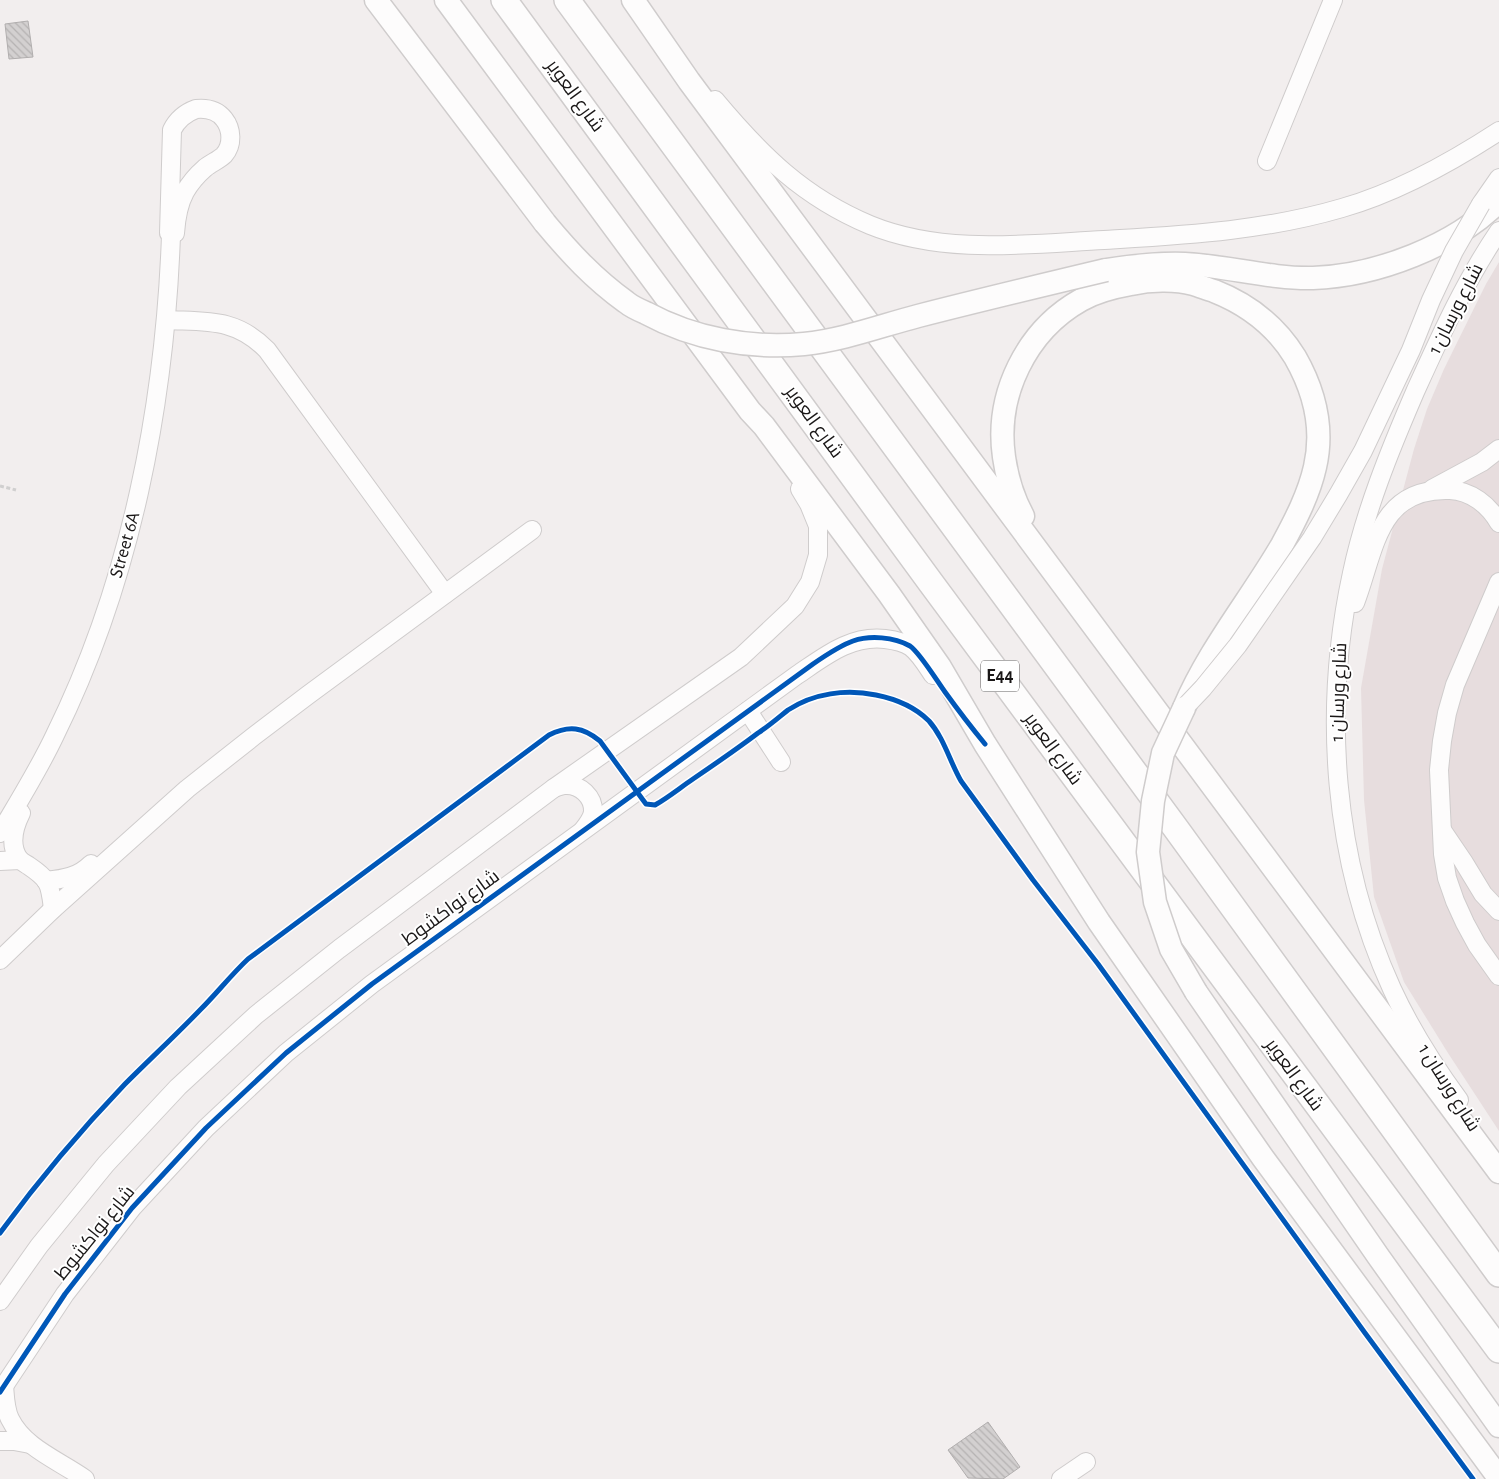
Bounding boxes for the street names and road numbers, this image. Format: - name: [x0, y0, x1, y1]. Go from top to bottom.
- street label: شارع العوير: [540, 55, 608, 137]
- street label: شارع ورسان 1: [1424, 260, 1490, 359]
- street label: شارع العوير: [779, 381, 847, 463]
- street label: Street 6A: [107, 510, 143, 580]
- street label: شارع ورسان 1: [1327, 642, 1353, 742]
- road number: E44: [981, 660, 1019, 691]
- street label: شارع العوير: [1018, 708, 1086, 790]
- street label: شارع نواكشوط: [398, 866, 505, 952]
- street label: شارع العوير: [1259, 1034, 1327, 1116]
- street label: شارع ورسان 1: [1412, 1040, 1484, 1137]
- street label: شارع نواكشوط: [51, 1182, 141, 1285]

